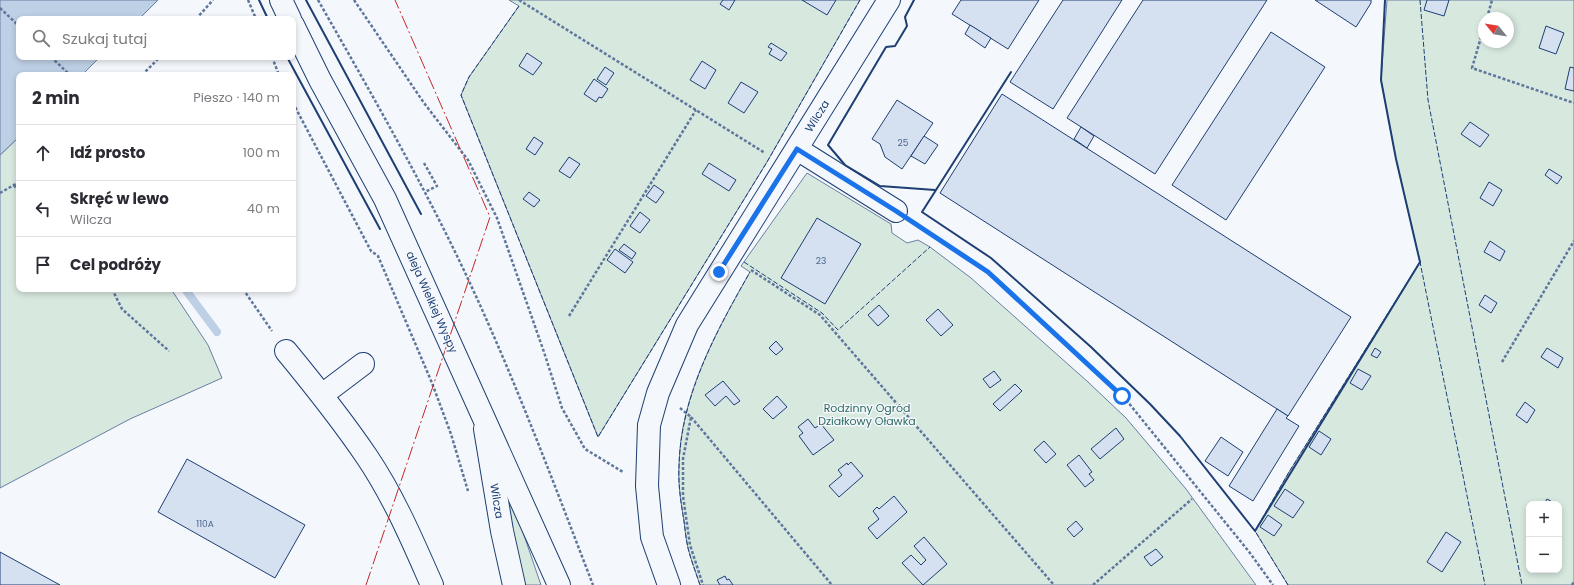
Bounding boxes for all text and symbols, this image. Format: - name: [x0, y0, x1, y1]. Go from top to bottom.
- north arrow: [1478, 12, 1514, 48]
- search box: [16, 16, 296, 60]
- icon: search: [30, 27, 52, 49]
- text: Szukaj tutaj: [62, 28, 147, 49]
- text: 2 min: [32, 86, 80, 110]
- text: Pieszo · 140 m: [193, 88, 280, 107]
- street label: Wilcza: [801, 97, 833, 135]
- house number: 25: [898, 137, 909, 149]
- icon: ahead: [32, 142, 54, 164]
- text: Idź prosto: [70, 142, 145, 163]
- text: 100 m: [243, 143, 280, 162]
- text: Skręć w lewo: [70, 188, 169, 209]
- icon: left: [32, 198, 54, 220]
- text: 40 m: [247, 199, 280, 218]
- text: Wilcza: [70, 210, 112, 229]
- street label: aleja Wielkiej Wyspy: [402, 248, 462, 356]
- icon: arrive: [32, 254, 54, 276]
- text: Cel podróży: [70, 254, 161, 275]
- house number: 23: [816, 255, 826, 267]
- route end: [710, 263, 728, 281]
- route start: [1113, 387, 1131, 405]
- park label: Rodzinny Ogród Działkowy Oławka: [818, 400, 916, 429]
- street label: Wilcza: [486, 482, 508, 520]
- map controls: [1526, 501, 1562, 573]
- button: +: [1526, 501, 1562, 537]
- house number: 110A: [196, 518, 214, 530]
- button: −: [1526, 537, 1562, 573]

